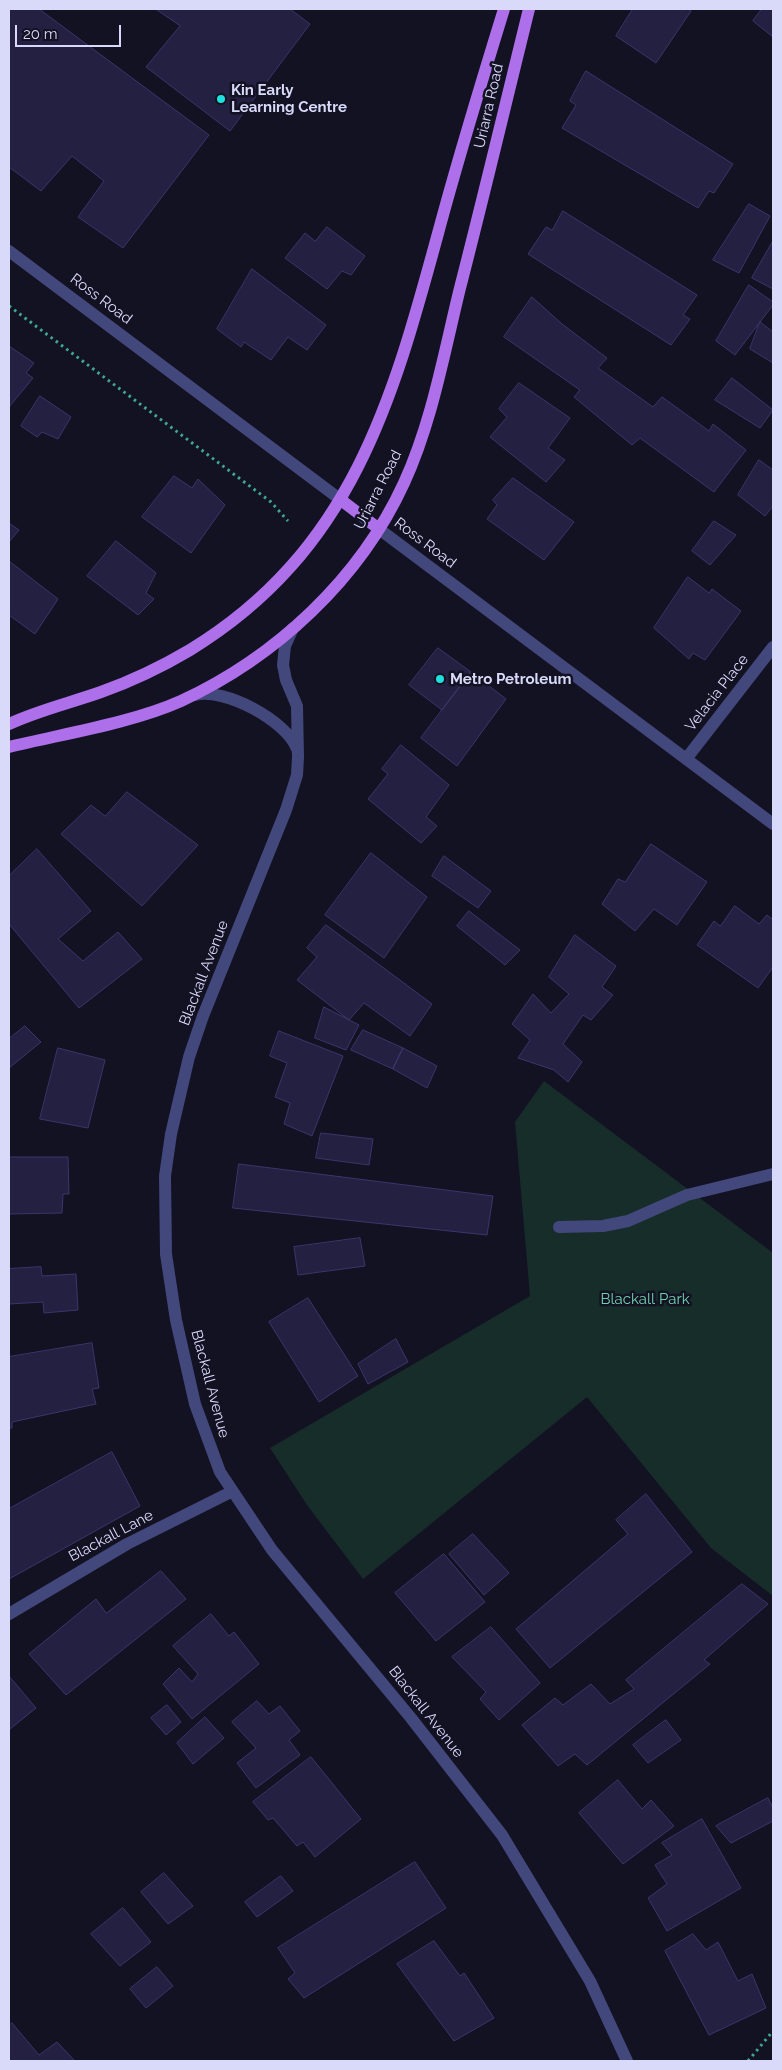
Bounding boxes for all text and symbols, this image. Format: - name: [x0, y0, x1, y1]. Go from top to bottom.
- scale bar: [18, 15, 124, 47]
- text: 20 m: [23, 25, 58, 43]
- street label: Uriarra Road: [471, 62, 507, 150]
- place label: Kin Early Learning Centre: [231, 81, 347, 116]
- marker: Kin Early Learning Centre: [215, 93, 227, 105]
- street label: Ross Road: [67, 270, 135, 328]
- street label: Uriarra Road: [350, 447, 406, 533]
- street label: Ross Road: [391, 514, 459, 572]
- street label: Velacia Place: [681, 651, 753, 735]
- place label: Metro Petroleum: [450, 670, 572, 688]
- marker: Metro Petroleum: [434, 673, 446, 685]
- street label: Blackall Avenue: [176, 918, 232, 1028]
- park label: Blackall Park: [600, 1290, 690, 1308]
- street label: Blackall Avenue: [187, 1328, 233, 1440]
- street label: Blackall Lane: [66, 1506, 156, 1566]
- street label: Blackall Avenue: [385, 1663, 467, 1761]

